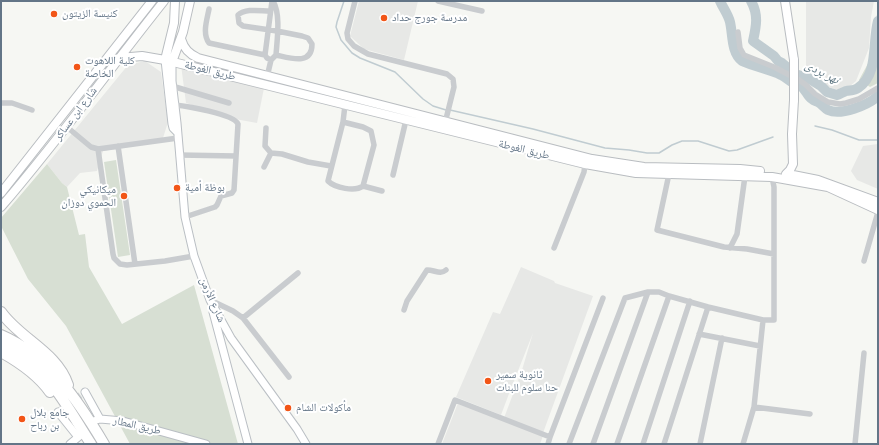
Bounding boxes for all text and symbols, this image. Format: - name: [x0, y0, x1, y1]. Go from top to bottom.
- place label: كنيسة الزيتون: [62, 7, 118, 21]
- marker: كنيسة الزيتون: [49, 9, 59, 19]
- place label: مدرسة جورج حداد: [392, 11, 467, 25]
- marker: مدرسة جورج حداد: [379, 13, 389, 23]
- place label: كلية اللاهوت الخاصة: [85, 54, 135, 80]
- street label: طريق الغوطة: [183, 58, 237, 84]
- water label: نهر بردى: [803, 58, 841, 88]
- marker: كلية اللاهوت الخاصة: [72, 62, 82, 72]
- street label: شارع ابن عساكر: [52, 85, 100, 143]
- street label: طريق الغوطة: [497, 137, 551, 163]
- place label: بوظة أمية: [185, 181, 225, 195]
- place label: ميكانيكي الحموي دوزان: [61, 183, 116, 209]
- marker: بوظة أمية: [172, 183, 182, 193]
- marker: ميكانيكي الحموي دوزان: [119, 191, 129, 201]
- street label: شارع الأرمن: [196, 275, 228, 325]
- place label: ثانوية سمير حنا سلوم للبنات: [496, 368, 558, 394]
- marker: ثانوية سمير حنا سلوم للبنات: [483, 376, 493, 386]
- place label: مأكولات الشام: [296, 401, 351, 415]
- marker: مأكولات الشام: [283, 403, 293, 413]
- place label: جامع بلال بن رباح: [30, 406, 69, 432]
- marker: جامع بلال بن رباح: [17, 414, 27, 424]
- street label: طريق المطار: [112, 414, 162, 438]

